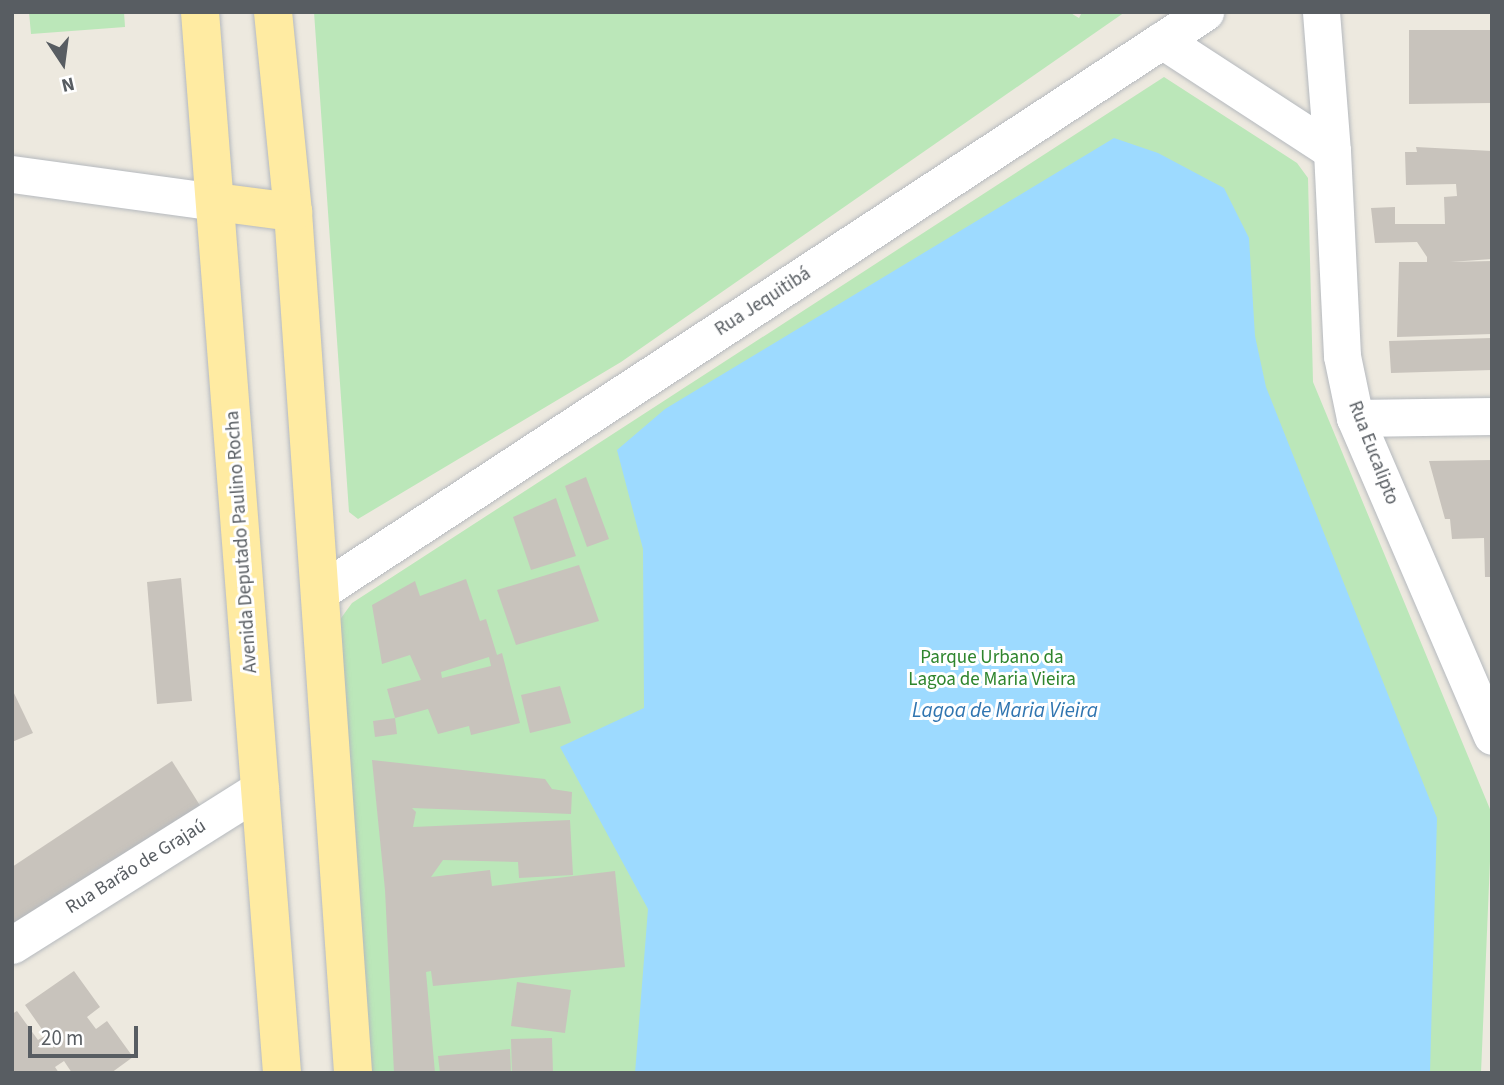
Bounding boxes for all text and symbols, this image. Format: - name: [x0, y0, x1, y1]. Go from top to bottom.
- north arrow: [28, 28, 98, 98]
- text: N: [59, 69, 77, 99]
- street label: Rua Jequitibá: [711, 263, 815, 341]
- street label: Rua Eucalipto: [1343, 398, 1403, 508]
- street label: Avenida Deputado Paulino Rocha: [221, 410, 263, 674]
- park label: Parque Urbano da Lagoa de Maria Vieira: [908, 647, 1076, 691]
- water label: Lagoa de Maria Vieira: [912, 697, 1098, 723]
- street label: Rua Barão de Grajaú: [62, 815, 210, 919]
- scale bar: [32, 1012, 142, 1056]
- text: 20 m: [41, 1023, 83, 1053]

